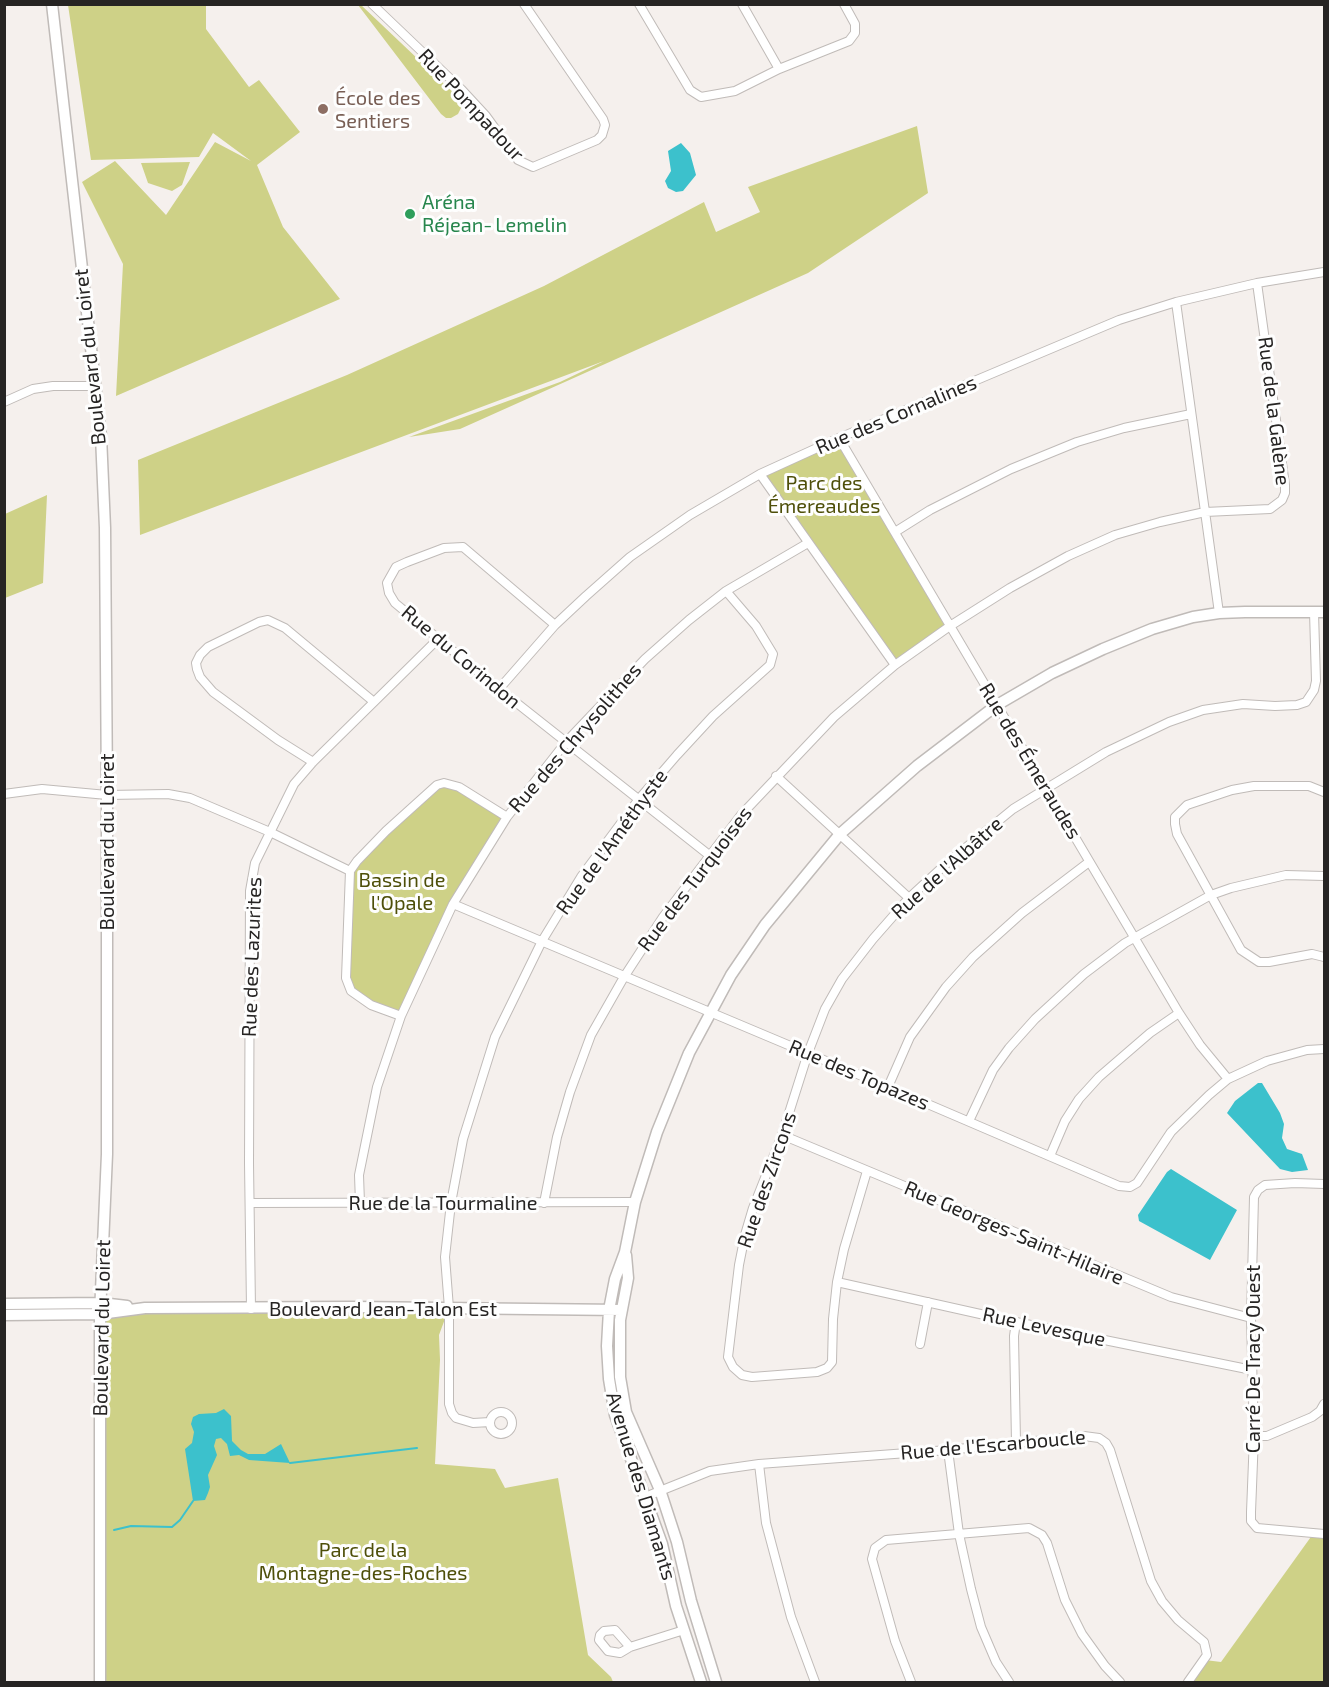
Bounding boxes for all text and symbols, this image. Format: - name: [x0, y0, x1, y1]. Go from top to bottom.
- street label: Rue Pompadour: [413, 44, 529, 166]
- place label: École des Sentiers: [335, 86, 421, 133]
- marker: École des Sentiers: [316, 102, 330, 116]
- place label: Aréna Réjean‑Lemelin: [422, 190, 567, 237]
- marker: Aréna Réjean‑Lemelin: [403, 207, 417, 221]
- street label: Boulevard du Loiret: [69, 268, 111, 446]
- street label: Rue de la Galène: [1253, 335, 1295, 487]
- street label: Rue des Cornalines: [812, 370, 980, 460]
- park label: Parc des Émereaudes: [768, 471, 880, 518]
- street label: Rue du Corindon: [397, 600, 525, 714]
- street label: Rue des Chrysolithes: [504, 658, 646, 818]
- street label: Rue des Émeraudes: [974, 679, 1086, 843]
- street label: Boulevard du Loiret: [95, 754, 119, 930]
- street label: Rue de l'Améthyste: [551, 765, 673, 919]
- street label: Rue des Turquoises: [633, 802, 757, 956]
- street label: Rue de l'Albâtre: [886, 812, 1008, 924]
- park label: Bassin de l'Opale: [359, 868, 445, 915]
- street label: Rue des Lazurites: [237, 877, 267, 1037]
- street label: Rue des Topazes: [785, 1035, 933, 1115]
- street label: Rue des Zircons: [732, 1109, 802, 1251]
- street label: Rue Georges-Saint-Hilaire: [901, 1176, 1127, 1290]
- street label: Rue de la Tourmaline: [349, 1191, 537, 1215]
- street label: Boulevard du Loiret: [88, 1239, 116, 1417]
- street label: Carré De Tracy Ouest: [1241, 1265, 1265, 1453]
- street label: Boulevard Jean-Talon Est: [269, 1297, 497, 1321]
- street label: Rue Levesque: [980, 1302, 1108, 1352]
- street label: Avenue des Diamants: [601, 1389, 681, 1583]
- street label: Rue de l'Escarboucle: [899, 1425, 1087, 1465]
- park label: Parc de la Montagne-des-Roches: [259, 1538, 467, 1585]

